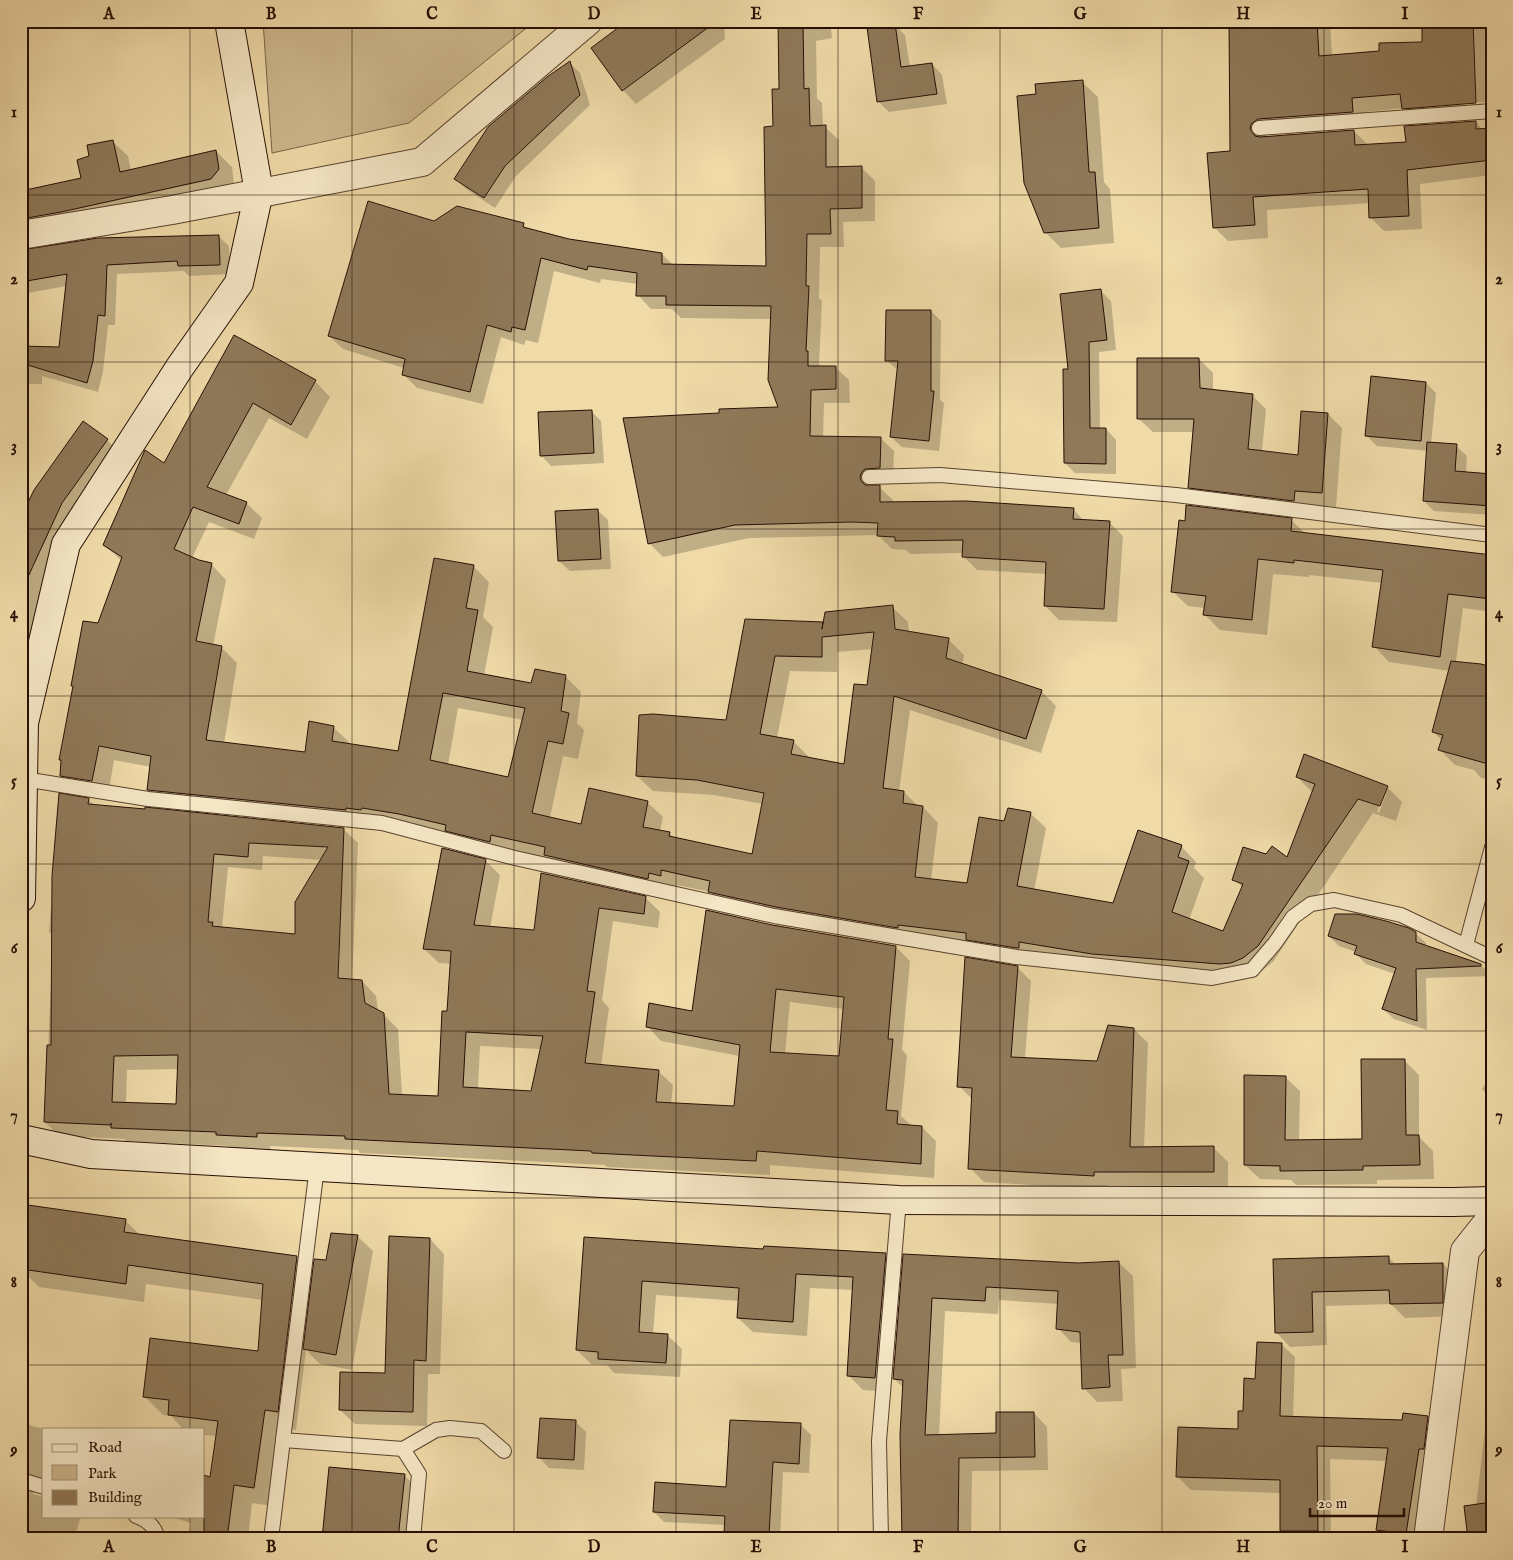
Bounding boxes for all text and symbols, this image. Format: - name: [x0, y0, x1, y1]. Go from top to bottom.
- text: A: [103, 5, 116, 25]
- text: B: [266, 5, 277, 25]
- text: C: [426, 5, 438, 25]
- text: D: [588, 5, 601, 25]
- text: E: [750, 5, 762, 25]
- text: F: [913, 5, 924, 25]
- text: G: [1074, 5, 1087, 25]
- text: H: [1236, 5, 1250, 25]
- text: I: [1402, 5, 1409, 25]
- text: 1: [11, 103, 17, 123]
- text: 1: [1496, 103, 1502, 123]
- text: 2: [10, 270, 18, 290]
- text: 2: [1495, 270, 1503, 290]
- text: 3: [11, 437, 17, 457]
- text: 3: [1496, 437, 1502, 457]
- text: 4: [10, 604, 19, 624]
- text: 4: [1495, 604, 1504, 624]
- text: 5: [11, 772, 17, 792]
- text: 5: [1496, 772, 1502, 792]
- text: 6: [11, 939, 19, 959]
- text: 6: [1496, 939, 1504, 959]
- text: 7: [10, 1106, 18, 1126]
- text: 7: [1495, 1106, 1503, 1126]
- text: 8: [11, 1273, 17, 1293]
- text: 8: [1496, 1273, 1502, 1293]
- legend: [42, 1428, 205, 1518]
- text: Road: [88, 1438, 123, 1457]
- text: 9: [10, 1441, 18, 1461]
- text: 9: [1495, 1441, 1503, 1461]
- text: Park: [88, 1464, 118, 1483]
- scale bar: [1310, 1485, 1404, 1517]
- text: Building: [88, 1488, 143, 1507]
- text: 20 m: [1318, 1494, 1348, 1513]
- text: A: [103, 1538, 116, 1558]
- text: B: [266, 1538, 277, 1558]
- text: C: [426, 1538, 438, 1558]
- text: D: [588, 1538, 601, 1558]
- text: E: [750, 1538, 762, 1558]
- text: F: [913, 1538, 924, 1558]
- text: G: [1074, 1538, 1087, 1558]
- text: H: [1236, 1538, 1250, 1558]
- text: I: [1402, 1538, 1409, 1558]

